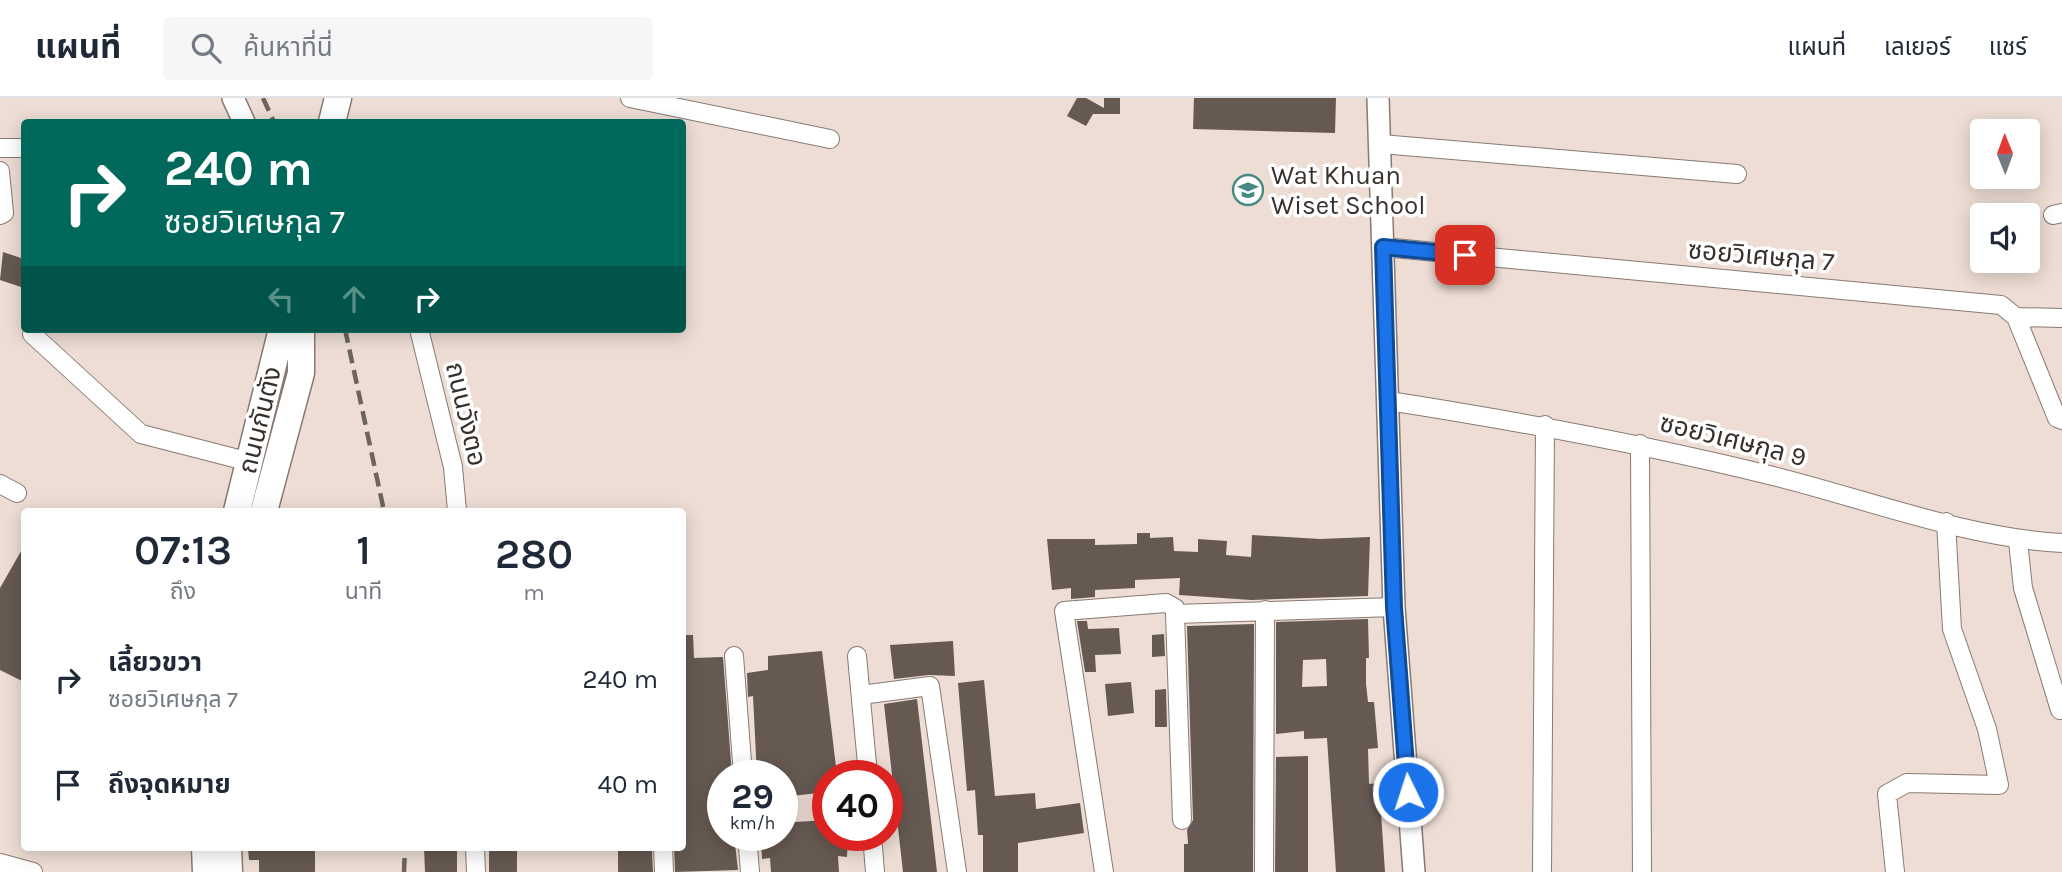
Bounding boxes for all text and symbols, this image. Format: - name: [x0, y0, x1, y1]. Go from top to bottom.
- search box: [163, 17, 653, 80]
- text: แผนที่: [35, 28, 121, 66]
- icon: search: [187, 29, 225, 67]
- text: ค้นหาที่นี่: [243, 32, 333, 63]
- text: แผนที่: [1788, 33, 1846, 61]
- text: เลเยอร์: [1884, 33, 1951, 61]
- text: แชร์: [1989, 33, 2027, 61]
- north arrow: [1970, 119, 2040, 189]
- map controls: [1970, 119, 2040, 273]
- text: 240 m: [164, 140, 313, 197]
- icon: right: [49, 147, 140, 238]
- place label: Wat Khuan Wiset School: [1271, 160, 1425, 221]
- school or university icon: Wat Khuan Wiset School: [1231, 173, 1265, 207]
- button: sound: [1970, 203, 2040, 273]
- text: ซอยวิเศษกุล 7: [164, 204, 345, 241]
- pin: [1435, 225, 1495, 285]
- street label: ซอยวิเศษกุล 7: [1687, 234, 1835, 278]
- icon: arrive: [1446, 236, 1484, 274]
- icon: left: [262, 280, 300, 318]
- icon: ahead: [335, 280, 373, 318]
- icon: right: [408, 280, 446, 318]
- street label: ถนนวังตอ: [439, 359, 493, 469]
- street label: ถนนกันตัง: [232, 363, 288, 477]
- street label: ซอยวิเศษกุล 9: [1657, 407, 1809, 473]
- text: 07:13: [134, 525, 232, 575]
- text: 1: [356, 525, 371, 575]
- text: 280: [495, 529, 573, 579]
- text: ถึง: [170, 578, 196, 605]
- text: นาที: [345, 578, 382, 605]
- text: m: [523, 579, 545, 606]
- text: เลี้ยวขวา: [108, 647, 202, 678]
- icon: right: [49, 661, 87, 699]
- text: 240 m: [582, 664, 658, 695]
- text: ซอยวิเศษกุล 7: [108, 686, 238, 713]
- position arrow: [1371, 755, 1445, 829]
- speed limit sign: 40: [812, 760, 903, 851]
- icon: arrive: [49, 766, 87, 804]
- text: ถึงจุดหมาย: [108, 769, 231, 800]
- text: 40 m: [598, 769, 658, 800]
- text: 29: [731, 776, 774, 817]
- text: km/h: [730, 812, 775, 834]

